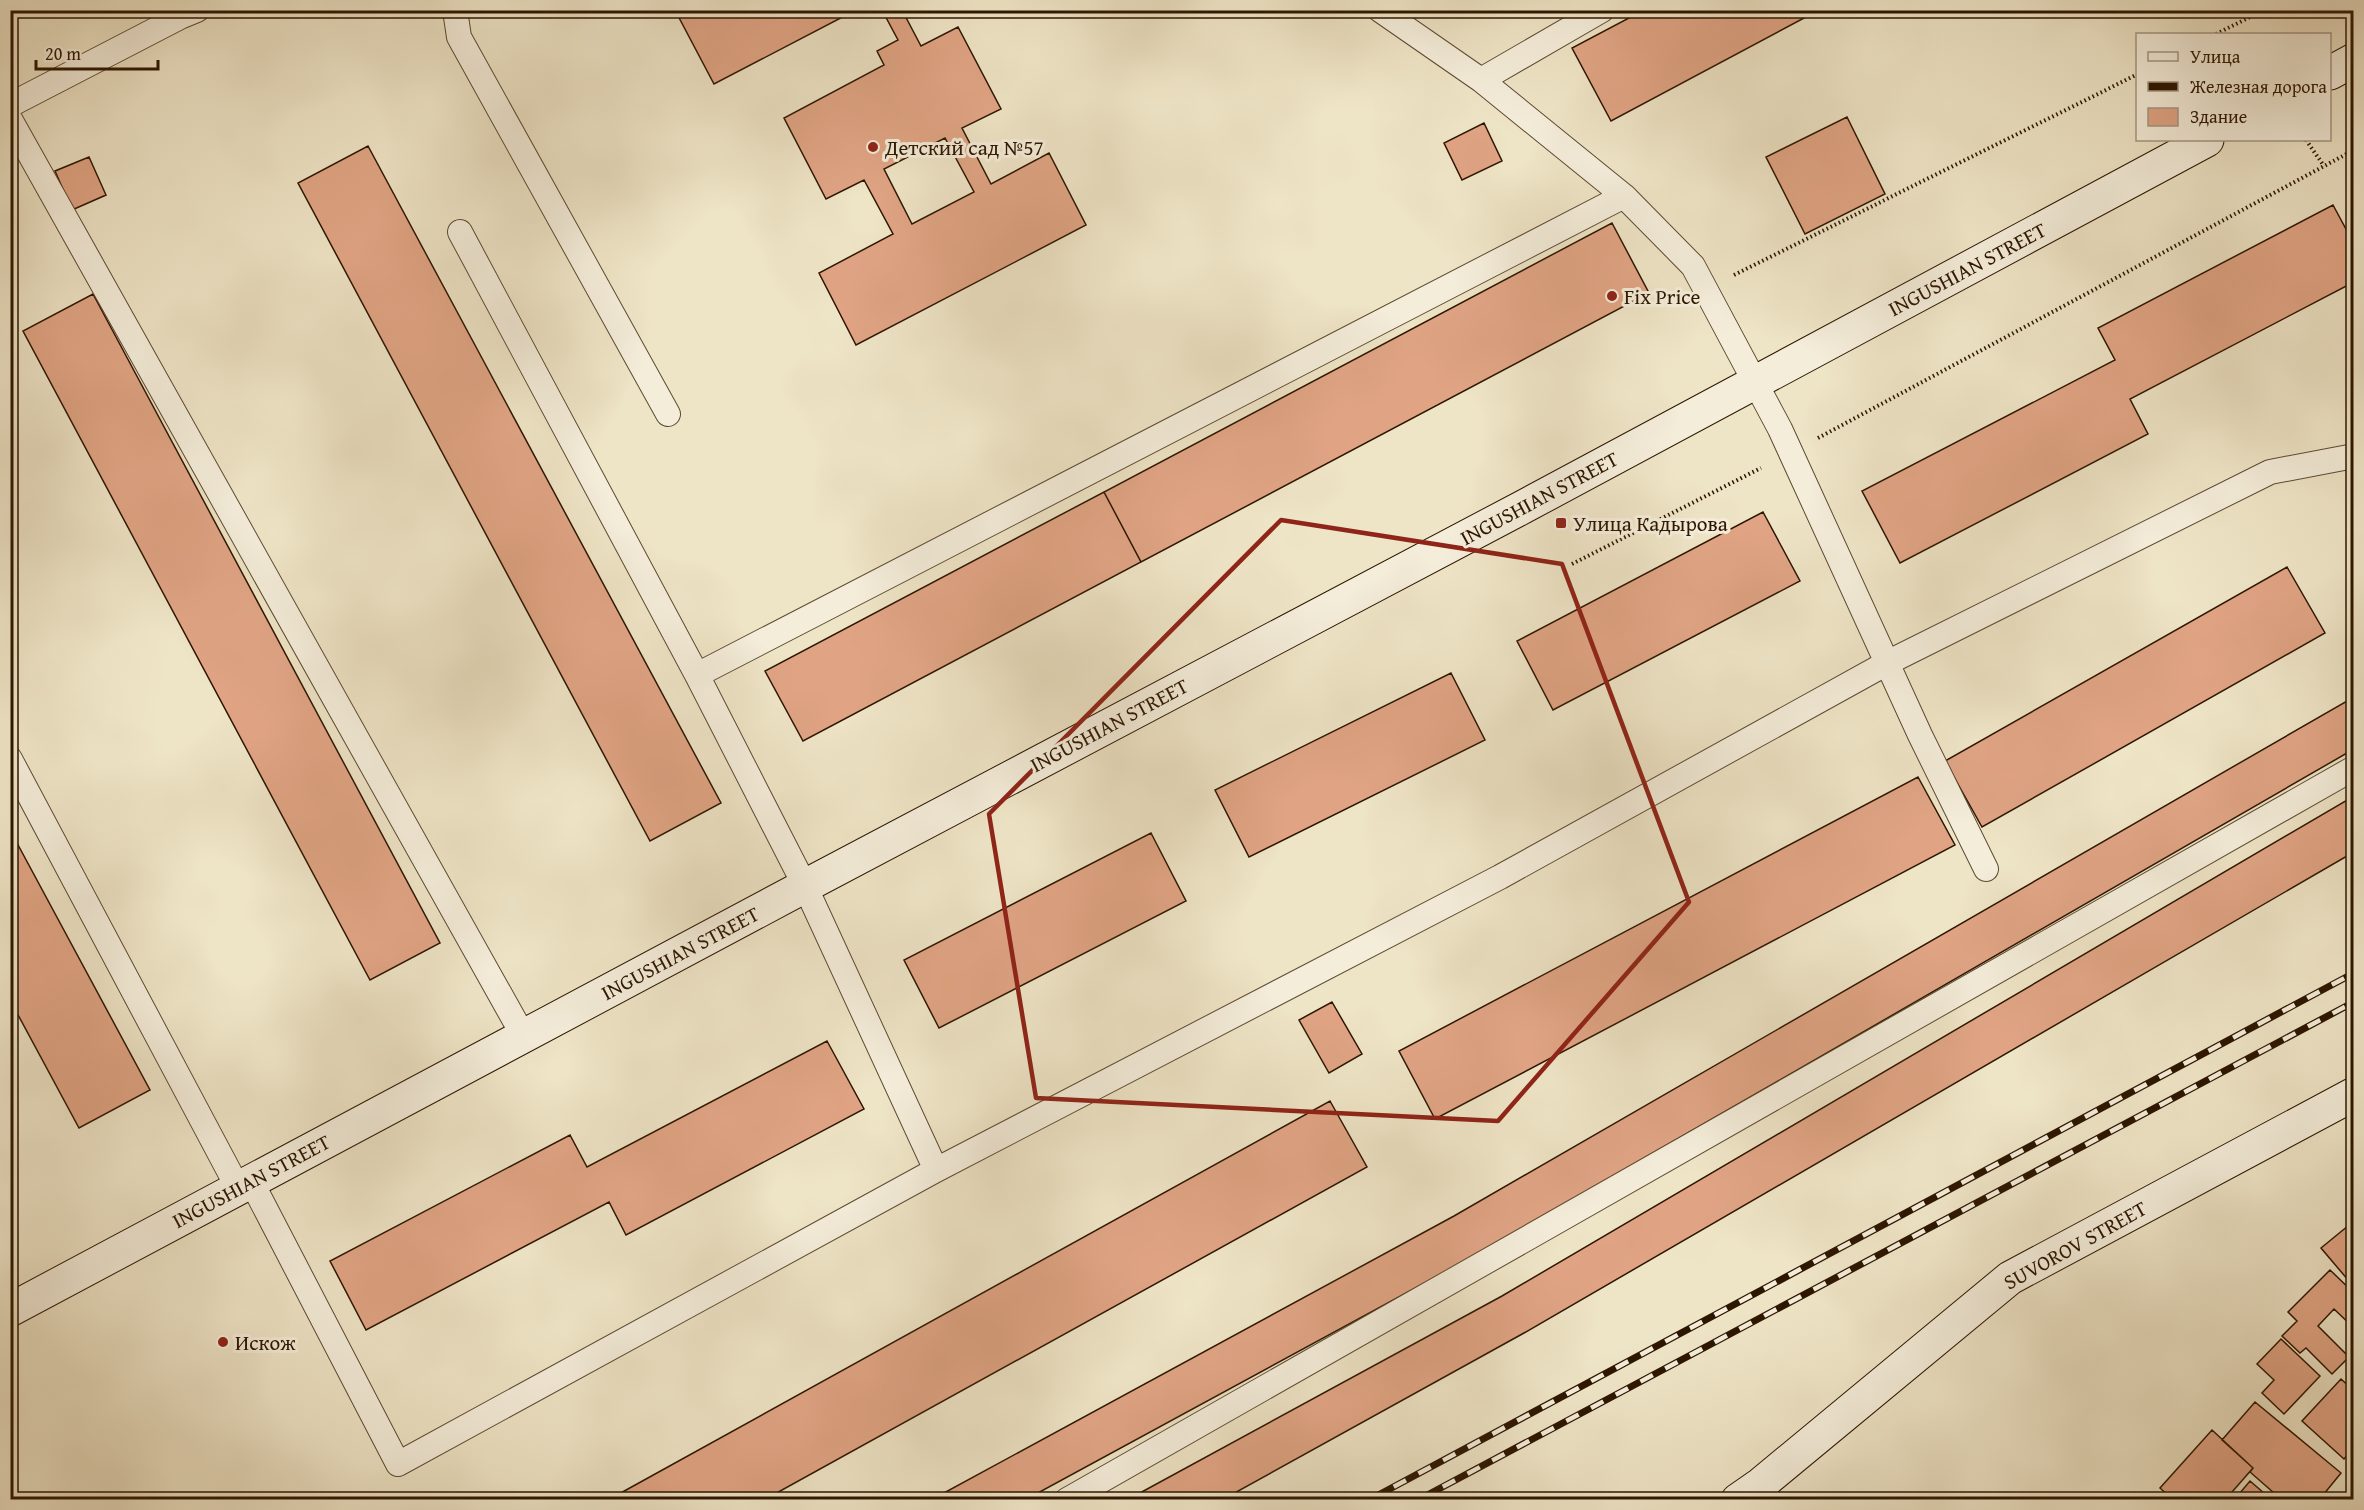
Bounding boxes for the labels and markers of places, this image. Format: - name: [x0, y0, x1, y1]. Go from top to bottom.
- place label: Детский сад №57: [884, 132, 1044, 163]
- marker: Детский сад №57: [866, 140, 880, 154]
- place label: Fix Price: [1624, 281, 1701, 312]
- marker: Fix Price: [1605, 289, 1619, 303]
- place label: Улица Кадырова: [1573, 508, 1728, 539]
- marker: Улица Кадырова: [1554, 516, 1568, 530]
- place label: Искож: [235, 1327, 296, 1358]
- marker: Искож: [216, 1335, 230, 1349]

